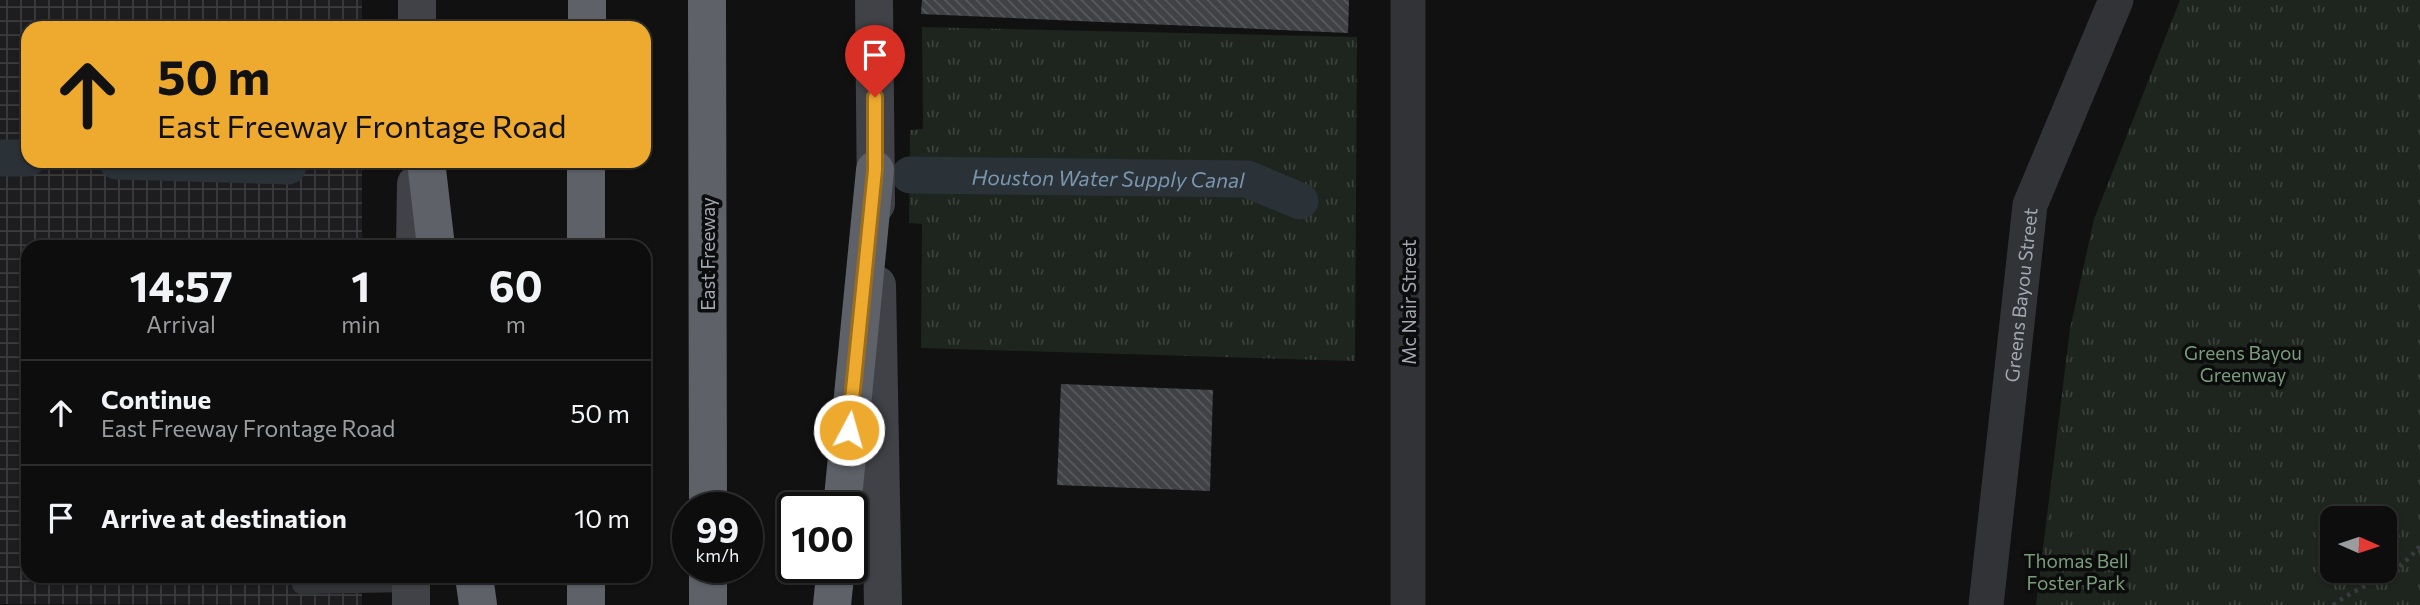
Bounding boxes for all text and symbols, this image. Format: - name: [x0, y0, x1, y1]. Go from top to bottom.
- pin: [845, 25, 905, 97]
- icon: arrive: [856, 36, 894, 74]
- text: 50 m: [157, 45, 270, 105]
- icon: ahead: [42, 49, 133, 140]
- text: East Freeway Frontage Road: [157, 105, 566, 145]
- water label: Houston Water Supply Canal: [971, 163, 1245, 191]
- street label: East Freeway: [696, 197, 719, 311]
- street label: Greens Bayou Street: [1999, 206, 2041, 383]
- street label: Mc Nair Street: [1397, 239, 1420, 365]
- text: 14:57: [129, 259, 233, 311]
- text: 1: [351, 259, 370, 311]
- text: 60: [489, 259, 543, 311]
- text: Arrival: [146, 310, 216, 338]
- text: min: [341, 310, 380, 338]
- text: m: [506, 310, 526, 338]
- park label: Greens Bayou Greenway: [2184, 341, 2302, 386]
- text: Continue: [101, 383, 211, 414]
- position arrow: [812, 393, 886, 467]
- icon: ahead: [42, 394, 80, 432]
- text: 50 m: [570, 397, 630, 428]
- text: East Freeway Frontage Road: [101, 414, 395, 442]
- speed limit sign: 100: [777, 492, 868, 583]
- icon: arrive: [42, 499, 80, 537]
- text: Arrive at destination: [101, 502, 347, 533]
- text: 10 m: [574, 502, 630, 533]
- north arrow: [2320, 506, 2398, 583]
- map controls: [2320, 506, 2397, 583]
- text: 99: [696, 507, 739, 550]
- text: km/h: [696, 544, 739, 566]
- park label: Thomas Bell Foster Park: [2023, 549, 2129, 594]

